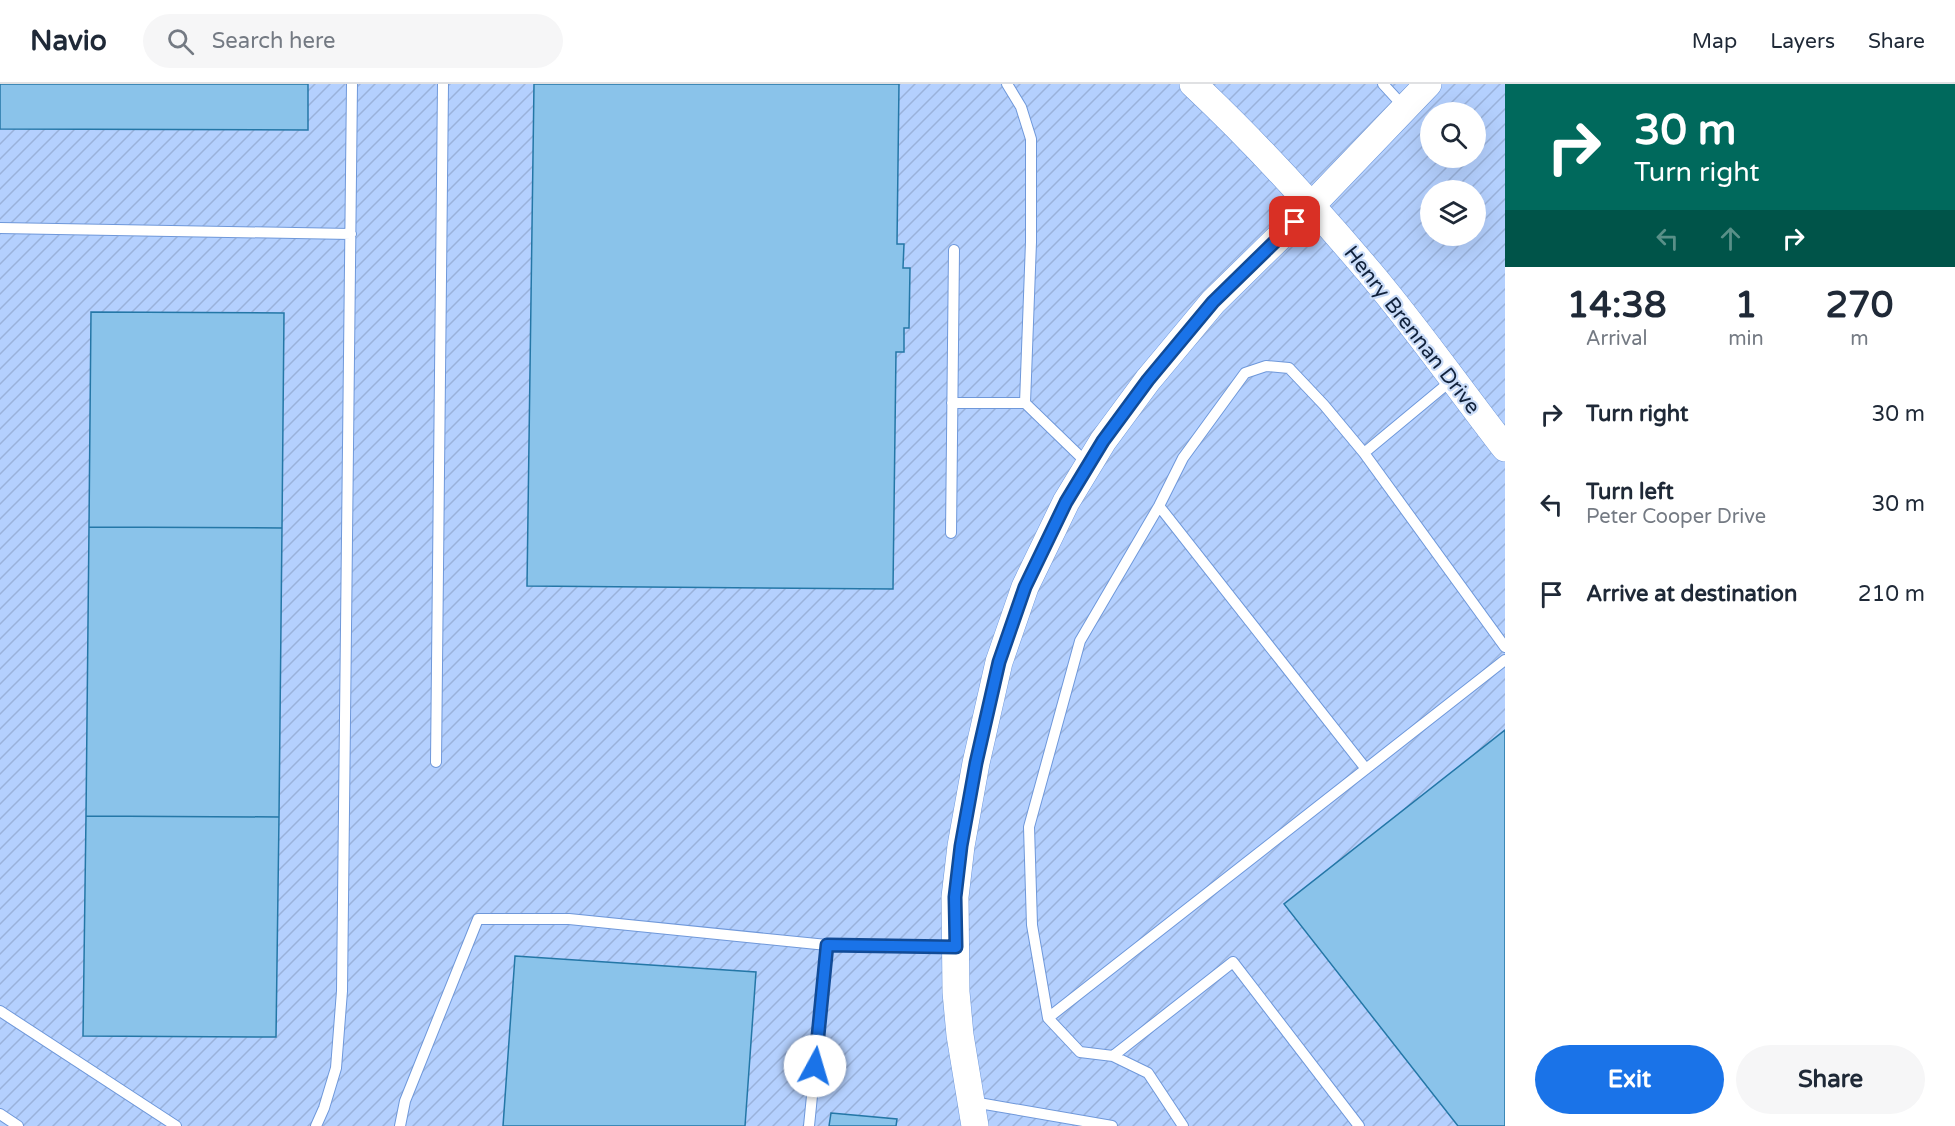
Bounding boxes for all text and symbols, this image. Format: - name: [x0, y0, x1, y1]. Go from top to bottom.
- search box: [143, 14, 563, 68]
- text: Navio: [30, 24, 107, 58]
- icon: search: [164, 25, 197, 58]
- text: Search here: [212, 28, 336, 54]
- text: Map: [1692, 29, 1737, 54]
- text: Layers: [1770, 29, 1835, 54]
- text: Share: [1868, 29, 1925, 54]
- map controls: [1420, 102, 1486, 246]
- button: search: [1420, 102, 1486, 168]
- text: 30 m: [1634, 105, 1736, 156]
- icon: right: [1535, 108, 1613, 186]
- text: Turn right: [1634, 156, 1760, 189]
- button: layers: [1420, 180, 1486, 246]
- pin: [1269, 196, 1320, 247]
- icon: arrive: [1278, 205, 1311, 238]
- icon: left: [1651, 222, 1684, 255]
- icon: ahead: [1714, 222, 1747, 255]
- icon: right: [1777, 222, 1810, 255]
- street label: Henry Brennan Drive: [1339, 241, 1485, 419]
- text: 14:38: [1567, 284, 1667, 327]
- text: 1: [1735, 284, 1757, 327]
- text: 270: [1825, 284, 1893, 327]
- text: Arrival: [1586, 327, 1648, 351]
- text: min: [1728, 327, 1764, 351]
- text: m: [1850, 327, 1869, 351]
- icon: right: [1535, 398, 1568, 431]
- text: Turn right: [1586, 401, 1688, 427]
- text: 30 m: [1871, 401, 1925, 427]
- text: Turn left: [1586, 479, 1674, 505]
- icon: left: [1535, 488, 1568, 521]
- text: 30 m: [1871, 491, 1925, 517]
- text: Peter Cooper Drive: [1586, 505, 1766, 529]
- icon: arrive: [1535, 578, 1568, 611]
- text: Arrive at destination: [1586, 581, 1797, 607]
- text: 210 m: [1858, 581, 1925, 607]
- position arrow: [783, 1034, 847, 1098]
- button: Exit: [1535, 1045, 1724, 1114]
- button: Share: [1736, 1045, 1925, 1114]

